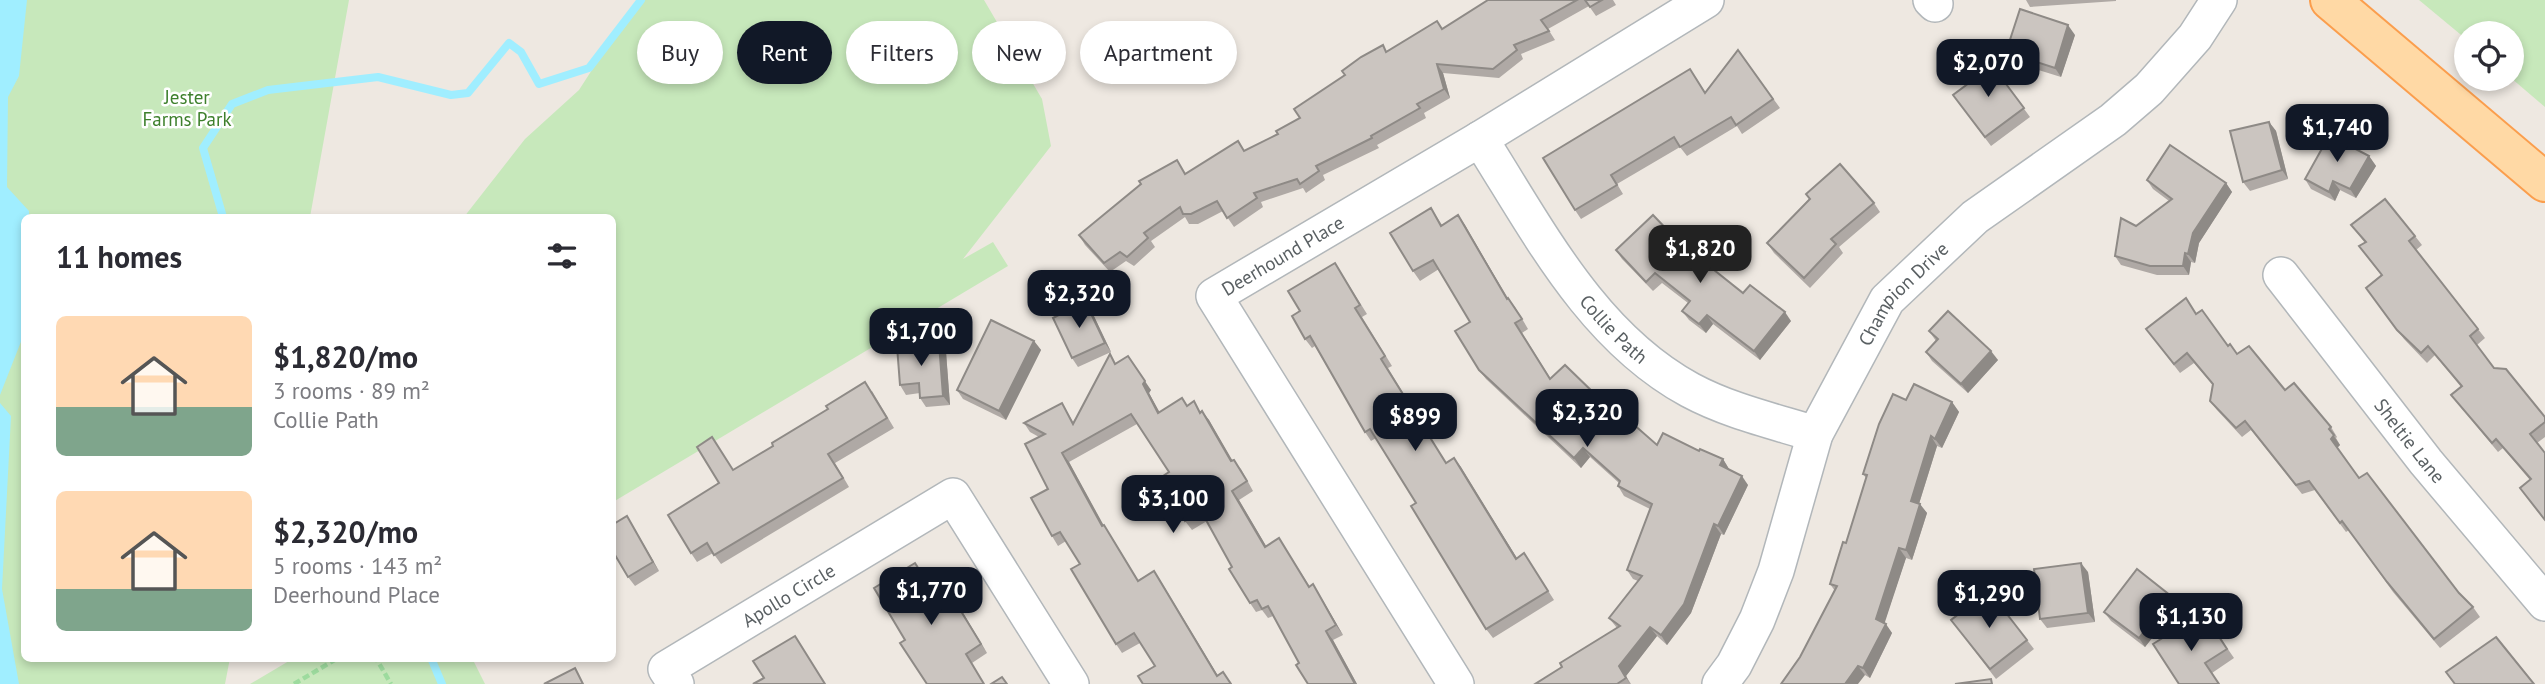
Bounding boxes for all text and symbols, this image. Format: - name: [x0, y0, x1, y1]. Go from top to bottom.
- chip: Buy: [637, 21, 723, 84]
- chip: Rent: [737, 21, 832, 84]
- chip: Filters: [846, 21, 958, 84]
- chip: New: [972, 21, 1066, 84]
- chip: Apartment: [1080, 21, 1237, 84]
- map controls: [2454, 21, 2524, 91]
- button: locate: [2454, 21, 2524, 91]
- pin: $2,070: [1931, 40, 2045, 99]
- text: $2,070: [1952, 47, 2024, 76]
- park label: Jester Farms Park: [142, 85, 232, 131]
- pin: $1,740: [2280, 104, 2394, 164]
- text: $1,740: [2301, 112, 2373, 141]
- street label: Deerhound Place: [1217, 210, 1348, 301]
- pin: $1,820: [1643, 226, 1757, 285]
- text: $1,820: [1664, 233, 1736, 262]
- text: 11 homes: [56, 237, 182, 276]
- icon: filters: [543, 237, 581, 275]
- street label: Champion Drive: [1853, 237, 1953, 350]
- pin: $2,320: [1022, 270, 1136, 330]
- text: $2,320: [1043, 278, 1115, 307]
- street label: Collie Path: [1575, 289, 1653, 369]
- pin: $1,700: [864, 308, 978, 368]
- text: $1,700: [885, 316, 957, 345]
- text: $1,820/mo: [273, 337, 418, 376]
- icon: home: [112, 344, 196, 428]
- text: 3 rooms · 89 m²: [273, 376, 430, 405]
- pin: $2,320: [1530, 390, 1644, 449]
- pin: $899: [1374, 393, 1456, 453]
- street label: Sheltie Lane: [2369, 394, 2451, 488]
- text: $2,320: [1551, 397, 1623, 426]
- text: $899: [1389, 401, 1441, 430]
- text: Collie Path: [273, 405, 379, 434]
- pin: $3,100: [1116, 476, 1230, 535]
- text: $3,100: [1137, 483, 1209, 512]
- text: $2,320/mo: [273, 512, 418, 551]
- icon: home: [112, 519, 196, 603]
- text: 5 rooms · 143 m²: [273, 551, 442, 580]
- street label: Apollo Circle: [738, 558, 839, 632]
- pin: $1,770: [874, 568, 988, 627]
- pin: $1,290: [1932, 570, 2046, 630]
- text: $1,770: [895, 575, 967, 604]
- text: $1,290: [1953, 578, 2025, 607]
- text: Deerhound Place: [273, 580, 440, 609]
- pin: $1,130: [2134, 594, 2248, 653]
- text: $1,130: [2155, 601, 2227, 630]

